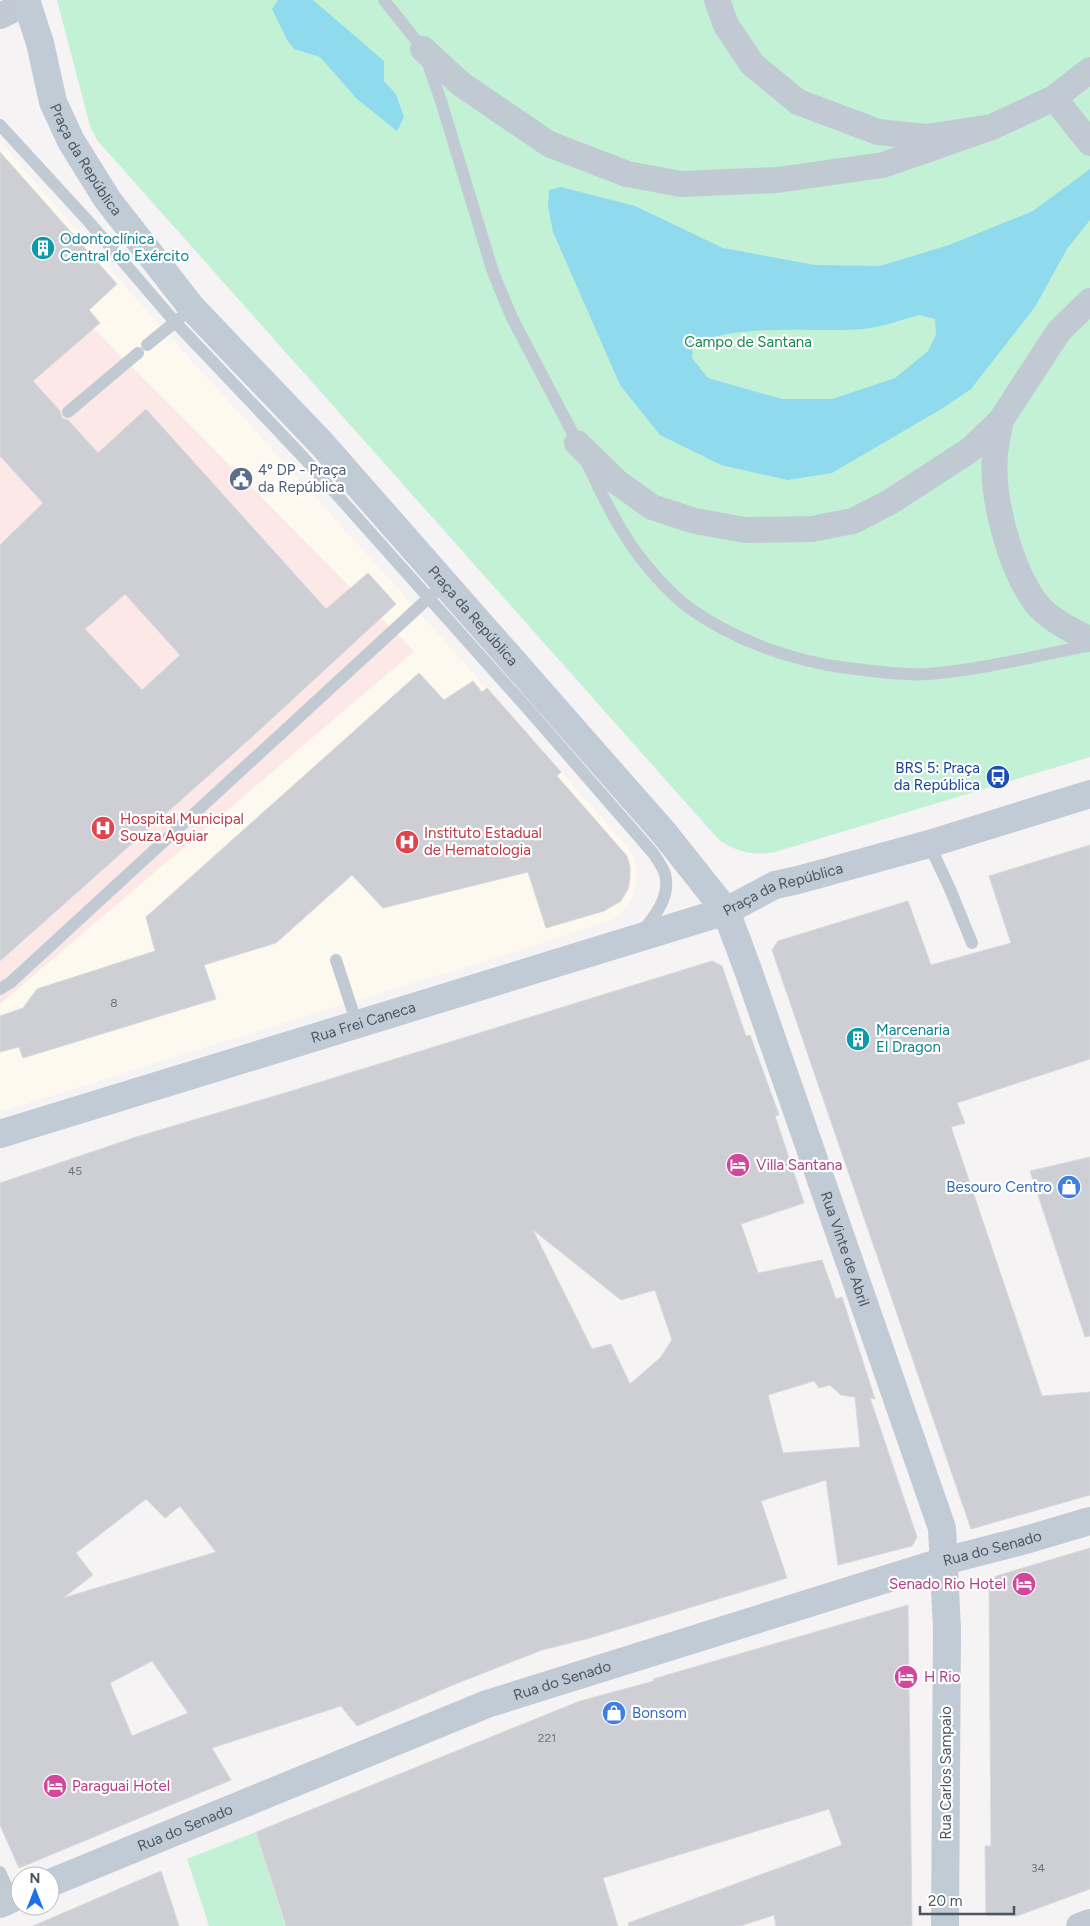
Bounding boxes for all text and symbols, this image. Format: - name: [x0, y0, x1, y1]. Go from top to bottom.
- street label: Praça da República: [46, 101, 126, 219]
- place label: Odontoclínica Central do Exército: [60, 230, 189, 265]
- building icon: Odontoclínica Central do Exército: [30, 235, 56, 261]
- park label: Campo de Santana: [684, 333, 812, 351]
- place label: 4º DP - Praça da República: [258, 461, 346, 496]
- public building icon: 4º DP - Praça da República: [228, 466, 254, 492]
- street label: Praça da República: [424, 562, 522, 670]
- place label: BRS 5: Praça da República: [894, 759, 980, 794]
- bus stop icon: BRS 5: Praça da República: [985, 764, 1011, 790]
- place label: Hospital Municipal Souza Aguiar: [120, 810, 244, 845]
- hospital icon: Hospital Municipal Souza Aguiar: [90, 815, 116, 841]
- place label: Instituto Estadual de Hematologia: [424, 824, 542, 859]
- hospital icon: Instituto Estadual de Hematologia: [394, 829, 420, 855]
- street label: Praça da República: [720, 859, 845, 920]
- house number: 8: [110, 996, 118, 1010]
- street label: Rua Frei Caneca: [309, 998, 418, 1047]
- place label: Marcenaria El Dragon: [876, 1021, 950, 1056]
- building icon: Marcenaria El Dragon: [845, 1026, 871, 1052]
- hotel icon: Villa Santana: [725, 1152, 751, 1178]
- place label: Villa Santana: [756, 1156, 842, 1174]
- house number: 45: [68, 1164, 82, 1178]
- shop icon: Besouro Centro: [1056, 1174, 1082, 1200]
- place label: Besouro Centro: [946, 1178, 1052, 1196]
- street label: Rua Vinte de Abril: [817, 1189, 873, 1309]
- street label: Rua do Senado: [941, 1527, 1044, 1570]
- hotel icon: Senado Rio Hotel: [1011, 1571, 1037, 1597]
- place label: Senado Rio Hotel: [889, 1575, 1006, 1593]
- street label: Rua do Senado: [511, 1657, 613, 1704]
- hotel icon: H Rio: [893, 1664, 919, 1690]
- place label: H Rio: [924, 1668, 961, 1686]
- shop icon: Bonsom: [601, 1700, 627, 1726]
- place label: Bonsom: [632, 1704, 687, 1722]
- street label: Rua Carlos Sampaio: [937, 1706, 955, 1840]
- house number: 221: [538, 1731, 556, 1745]
- hotel icon: Paraguai Hotel: [42, 1773, 68, 1799]
- place label: Paraguai Hotel: [72, 1777, 170, 1795]
- street label: Rua do Senado: [135, 1800, 236, 1855]
- house number: 34: [1031, 1861, 1046, 1875]
- north arrow: [10, 1866, 60, 1916]
- text: N: [30, 1870, 40, 1887]
- scale bar: [920, 1884, 1014, 1916]
- text: 20 m: [928, 1892, 962, 1910]

